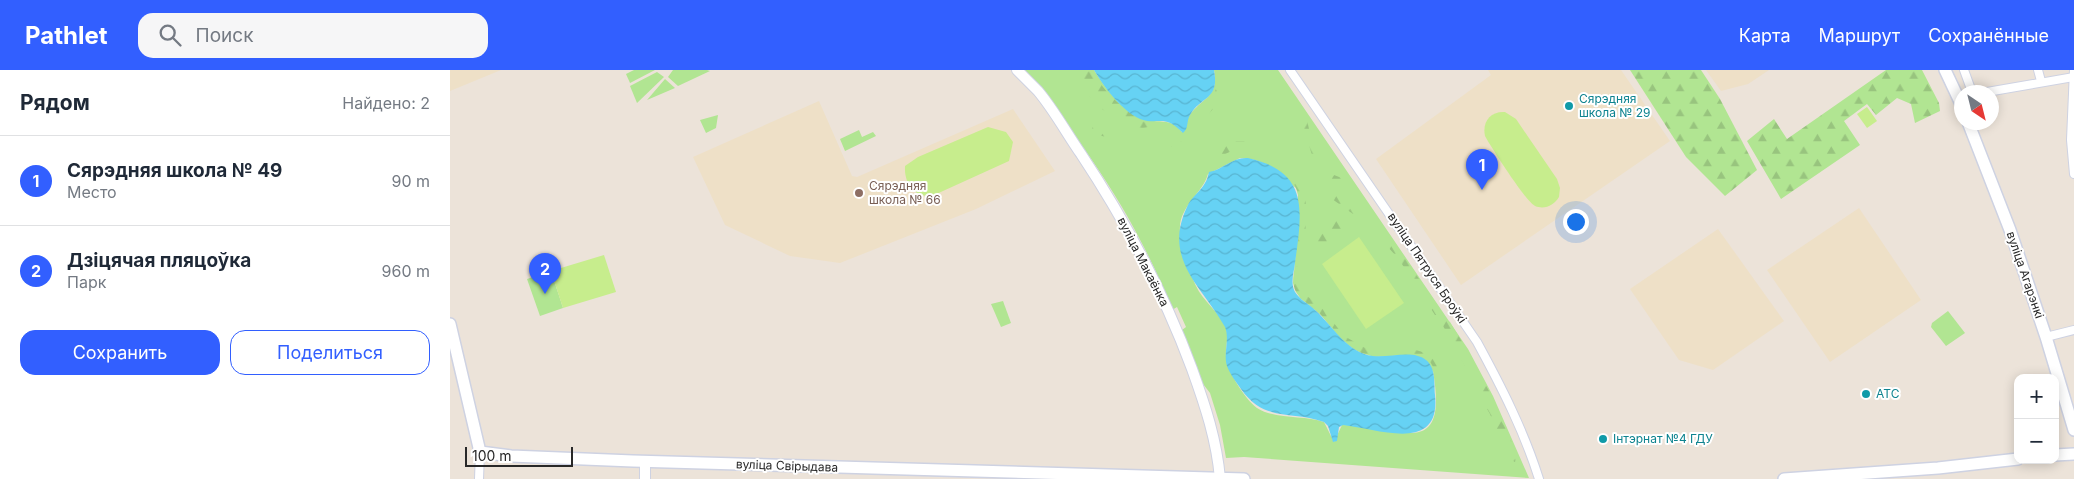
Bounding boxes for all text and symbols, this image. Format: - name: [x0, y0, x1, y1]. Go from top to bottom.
- search box: [138, 13, 488, 58]
- text: Pathlet: [25, 21, 108, 50]
- icon: search: [156, 21, 184, 49]
- text: Поиск: [196, 24, 253, 47]
- text: Карта: [1739, 25, 1791, 46]
- text: Маршрут: [1819, 25, 1900, 46]
- text: Сохранённые: [1928, 25, 2049, 46]
- north arrow: [1954, 85, 1999, 130]
- text: Рядом: [20, 90, 90, 115]
- place label: Сярэдняя школа № 29: [1579, 91, 1651, 120]
- text: Найдено: 2: [342, 93, 430, 113]
- marker: Сярэдняя школа № 29: [1563, 100, 1575, 112]
- pin: 1: [1466, 149, 1498, 190]
- text: Сярэдняя школа № 49: [67, 159, 282, 182]
- text: 1: [33, 171, 39, 191]
- text: 90 m: [391, 171, 430, 191]
- place label: Сярэдняя школа № 66: [869, 178, 941, 207]
- text: Место: [67, 182, 117, 202]
- marker: Сярэдняя школа № 66: [853, 187, 865, 199]
- your location: [1563, 209, 1589, 235]
- street label: вуліца Пятруся Броўкі: [1385, 210, 1470, 326]
- street label: вуліца Макаёнка: [1114, 215, 1172, 309]
- street label: вуліца Агарэнкі: [2004, 229, 2047, 320]
- text: Дзіцячая пляцоўка: [67, 249, 251, 272]
- pin: 2: [529, 253, 561, 294]
- text: 2: [31, 261, 41, 281]
- text: 960 m: [382, 261, 430, 281]
- text: Парк: [67, 272, 106, 292]
- button: Сохранить: [20, 330, 220, 375]
- button: Поделиться: [230, 330, 430, 375]
- map controls: [2014, 374, 2059, 464]
- button: +: [2014, 374, 2059, 419]
- place label: АТС: [1876, 386, 1900, 401]
- marker: АТС: [1860, 388, 1872, 400]
- button: −: [2014, 419, 2059, 464]
- place label: Інтэрнат №4 ГДУ: [1613, 431, 1713, 446]
- marker: Інтэрнат №4 ГДУ: [1597, 433, 1609, 445]
- scale bar: [465, 444, 572, 467]
- text: 100 m: [472, 447, 512, 464]
- street label: вуліца Свірыдава: [736, 456, 838, 475]

